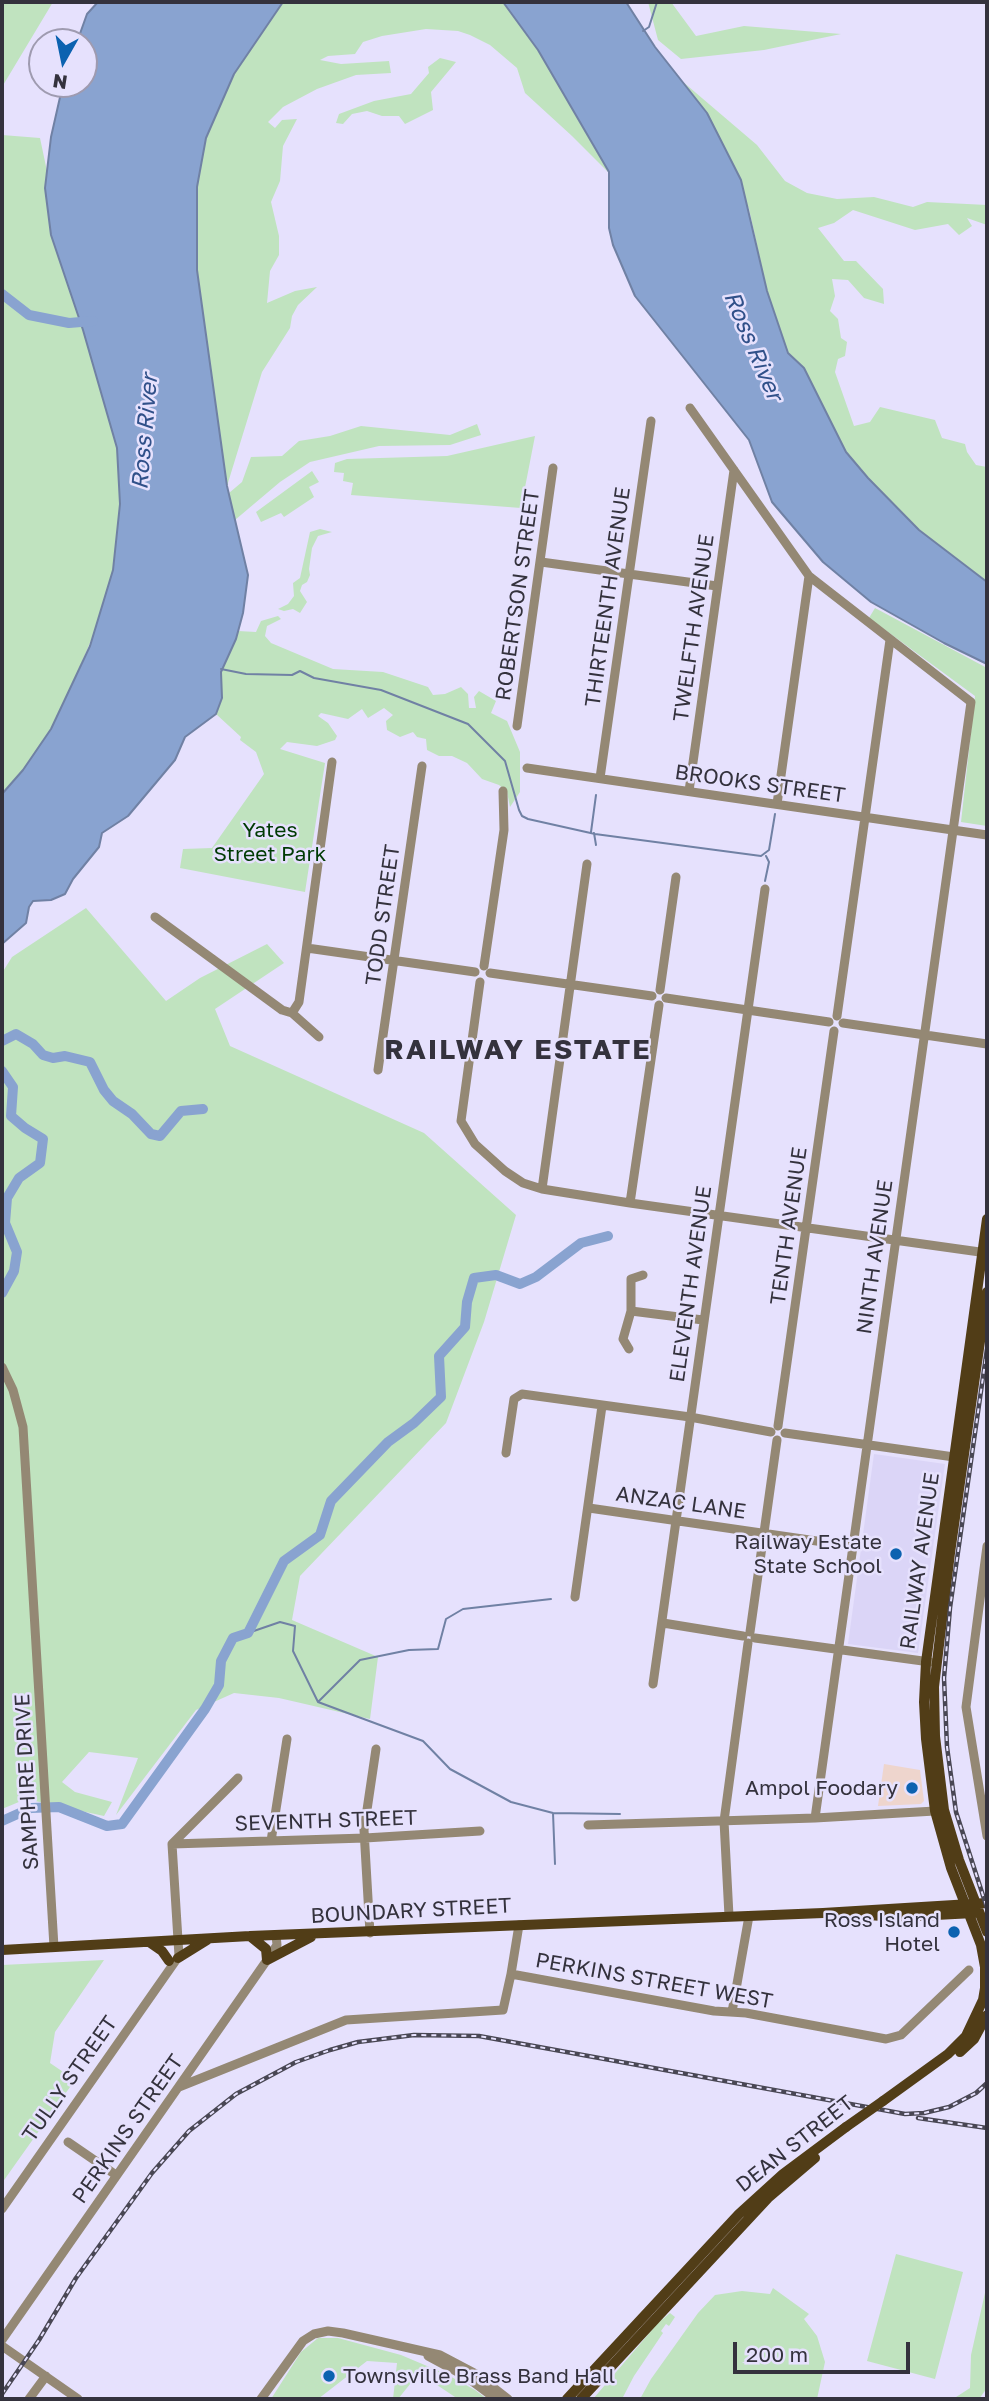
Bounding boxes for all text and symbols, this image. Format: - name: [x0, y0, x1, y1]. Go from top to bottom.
- north arrow: [28, 28, 98, 98]
- text: N: [51, 70, 69, 95]
- water label: Ross River: [718, 287, 788, 405]
- water label: Ross River: [126, 373, 164, 491]
- street label: THIRTEENTH AVENUE: [580, 486, 636, 708]
- street label: ROBERTSON STREET: [491, 488, 545, 702]
- street label: TWELFTH AVENUE: [668, 533, 720, 723]
- street label: BROOKS STREET: [673, 760, 847, 808]
- park label: Yates Street Park: [214, 817, 326, 867]
- street label: TODD STREET: [361, 843, 405, 987]
- district label: RAILWAY ESTATE: [386, 1033, 650, 1067]
- street label: TENTH AVENUE: [765, 1145, 813, 1307]
- street label: NINTH AVENUE: [852, 1178, 898, 1336]
- street label: ELEVENTH AVENUE: [665, 1184, 717, 1384]
- street label: RAILWAY AVENUE: [895, 1471, 945, 1651]
- street label: ANZAC LANE: [614, 1481, 748, 1525]
- place label: Railway Estate State School: [734, 1529, 882, 1579]
- marker: Railway Estate State School: [888, 1546, 904, 1562]
- street label: SAMPHIRE DRIVE: [10, 1693, 44, 1871]
- place label: Ampol Foodary: [745, 1775, 898, 1801]
- marker: Ampol Foodary: [904, 1780, 920, 1796]
- street label: SEVENTH STREET: [234, 1805, 418, 1837]
- street label: BOUNDARY STREET: [310, 1893, 512, 1929]
- place label: Ross Island Hotel: [824, 1907, 940, 1957]
- marker: Ross Island Hotel: [946, 1924, 962, 1940]
- street label: PERKINS STREET WEST: [533, 1948, 775, 2014]
- street label: TULLY STREET: [17, 2011, 123, 2147]
- street label: PERKINS STREET: [67, 2050, 189, 2208]
- street label: DEAN STREET: [731, 2090, 859, 2198]
- scale bar: [737, 2328, 914, 2372]
- text: 200 m: [746, 2341, 808, 2367]
- place label: Townsville Brass Band Hall: [343, 2363, 615, 2389]
- marker: Townsville Brass Band Hall: [321, 2368, 337, 2384]

